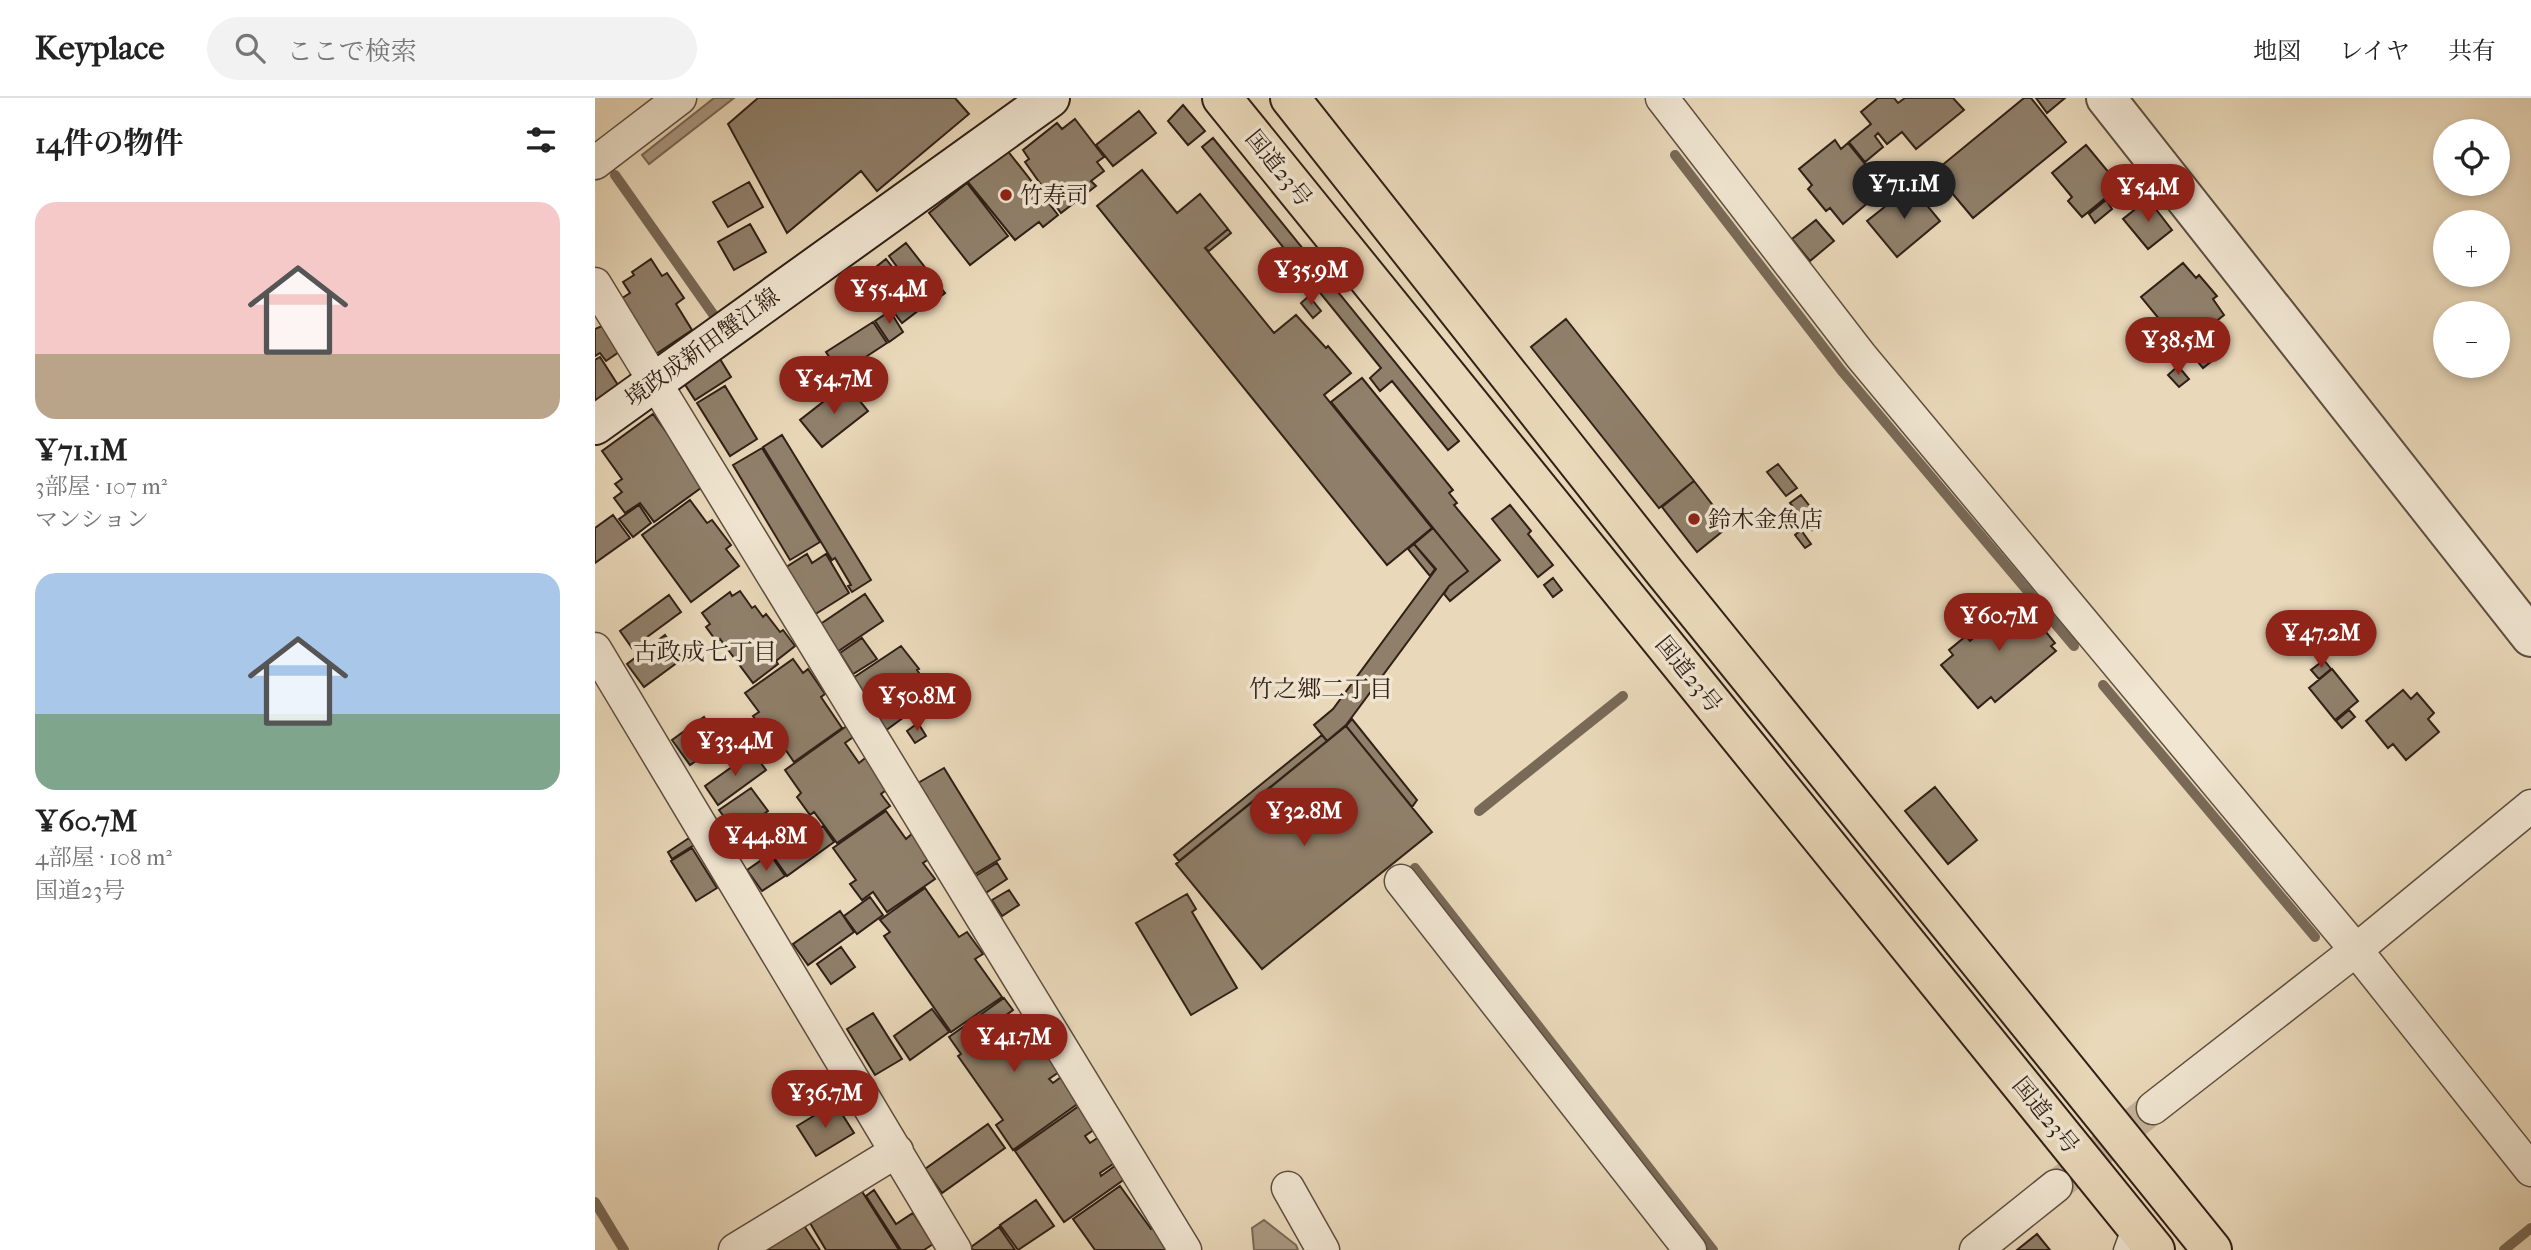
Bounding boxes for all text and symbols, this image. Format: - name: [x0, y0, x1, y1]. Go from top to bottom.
- search box: [207, 17, 697, 80]
- text: Keyplace: [35, 29, 165, 68]
- icon: search: [231, 29, 269, 67]
- text: ここで検索: [287, 36, 417, 67]
- text: 地図: [2253, 37, 2301, 65]
- text: レイヤ: [2339, 37, 2410, 65]
- text: 共有: [2448, 37, 2496, 65]
- map controls: [2433, 119, 2510, 378]
- button: locate: [2433, 119, 2510, 196]
- icon: filters: [522, 121, 560, 159]
- street label: 国道23号: [1240, 125, 1318, 212]
- text: 14件の物件: [35, 126, 183, 161]
- pin: ¥71.1M: [1847, 162, 1961, 221]
- pin: ¥54M: [2107, 164, 2189, 224]
- text: ¥71.1M: [1869, 170, 1939, 197]
- text: ¥54M: [2117, 173, 2179, 200]
- place label: 竹寿司: [1020, 182, 1089, 209]
- marker: 竹寿司: [998, 187, 1014, 203]
- button: +: [2433, 210, 2510, 287]
- icon: home: [235, 247, 361, 373]
- pin: ¥35.9M: [1254, 248, 1368, 307]
- text: ¥35.9M: [1274, 256, 1348, 283]
- pin: ¥55.4M: [832, 266, 946, 326]
- text: ¥55.4M: [850, 275, 928, 302]
- street label: 境政成新田蟹江線: [620, 282, 785, 412]
- button: −: [2433, 301, 2510, 378]
- pin: ¥38.5M: [2121, 317, 2235, 377]
- text: ¥38.5M: [2141, 326, 2215, 353]
- pin: ¥54.7M: [777, 356, 891, 416]
- text: ¥54.7M: [795, 365, 873, 392]
- text: ¥71.1M: [35, 433, 127, 468]
- text: 3部屋 · 107 m²: [35, 473, 167, 500]
- text: マンション: [35, 506, 149, 533]
- place label: 鈴木金魚店: [1708, 506, 1823, 533]
- marker: 鈴木金魚店: [1686, 511, 1702, 527]
- pin: ¥60.7M: [1942, 594, 2056, 653]
- text: ¥60.7M: [1960, 602, 2038, 629]
- pin: ¥47.2M: [2264, 610, 2378, 670]
- icon: home: [235, 618, 361, 744]
- text: ¥47.2M: [2282, 619, 2360, 646]
- street label: 国道23号: [1650, 631, 1728, 718]
- district label: 古政成七丁目: [633, 638, 777, 666]
- pin: ¥50.8M: [860, 674, 974, 733]
- district label: 竹之郷二丁目: [1249, 675, 1393, 703]
- text: ¥50.8M: [878, 682, 956, 709]
- pin: ¥33.4M: [678, 718, 792, 778]
- text: ¥33.4M: [697, 727, 773, 754]
- pin: ¥32.8M: [1247, 788, 1361, 848]
- text: ¥32.8M: [1266, 797, 1342, 824]
- text: ¥60.7M: [35, 804, 137, 839]
- pin: ¥44.8M: [709, 814, 823, 873]
- text: ¥44.8M: [725, 822, 807, 849]
- text: 4部屋 · 108 m²: [35, 844, 172, 871]
- text: 国道23号: [35, 877, 125, 904]
- pin: ¥41.7M: [957, 1014, 1071, 1074]
- text: ¥41.7M: [977, 1023, 1051, 1050]
- pin: ¥36.7M: [768, 1070, 882, 1130]
- street label: 国道23号: [2007, 1072, 2085, 1159]
- text: ¥36.7M: [787, 1079, 863, 1106]

